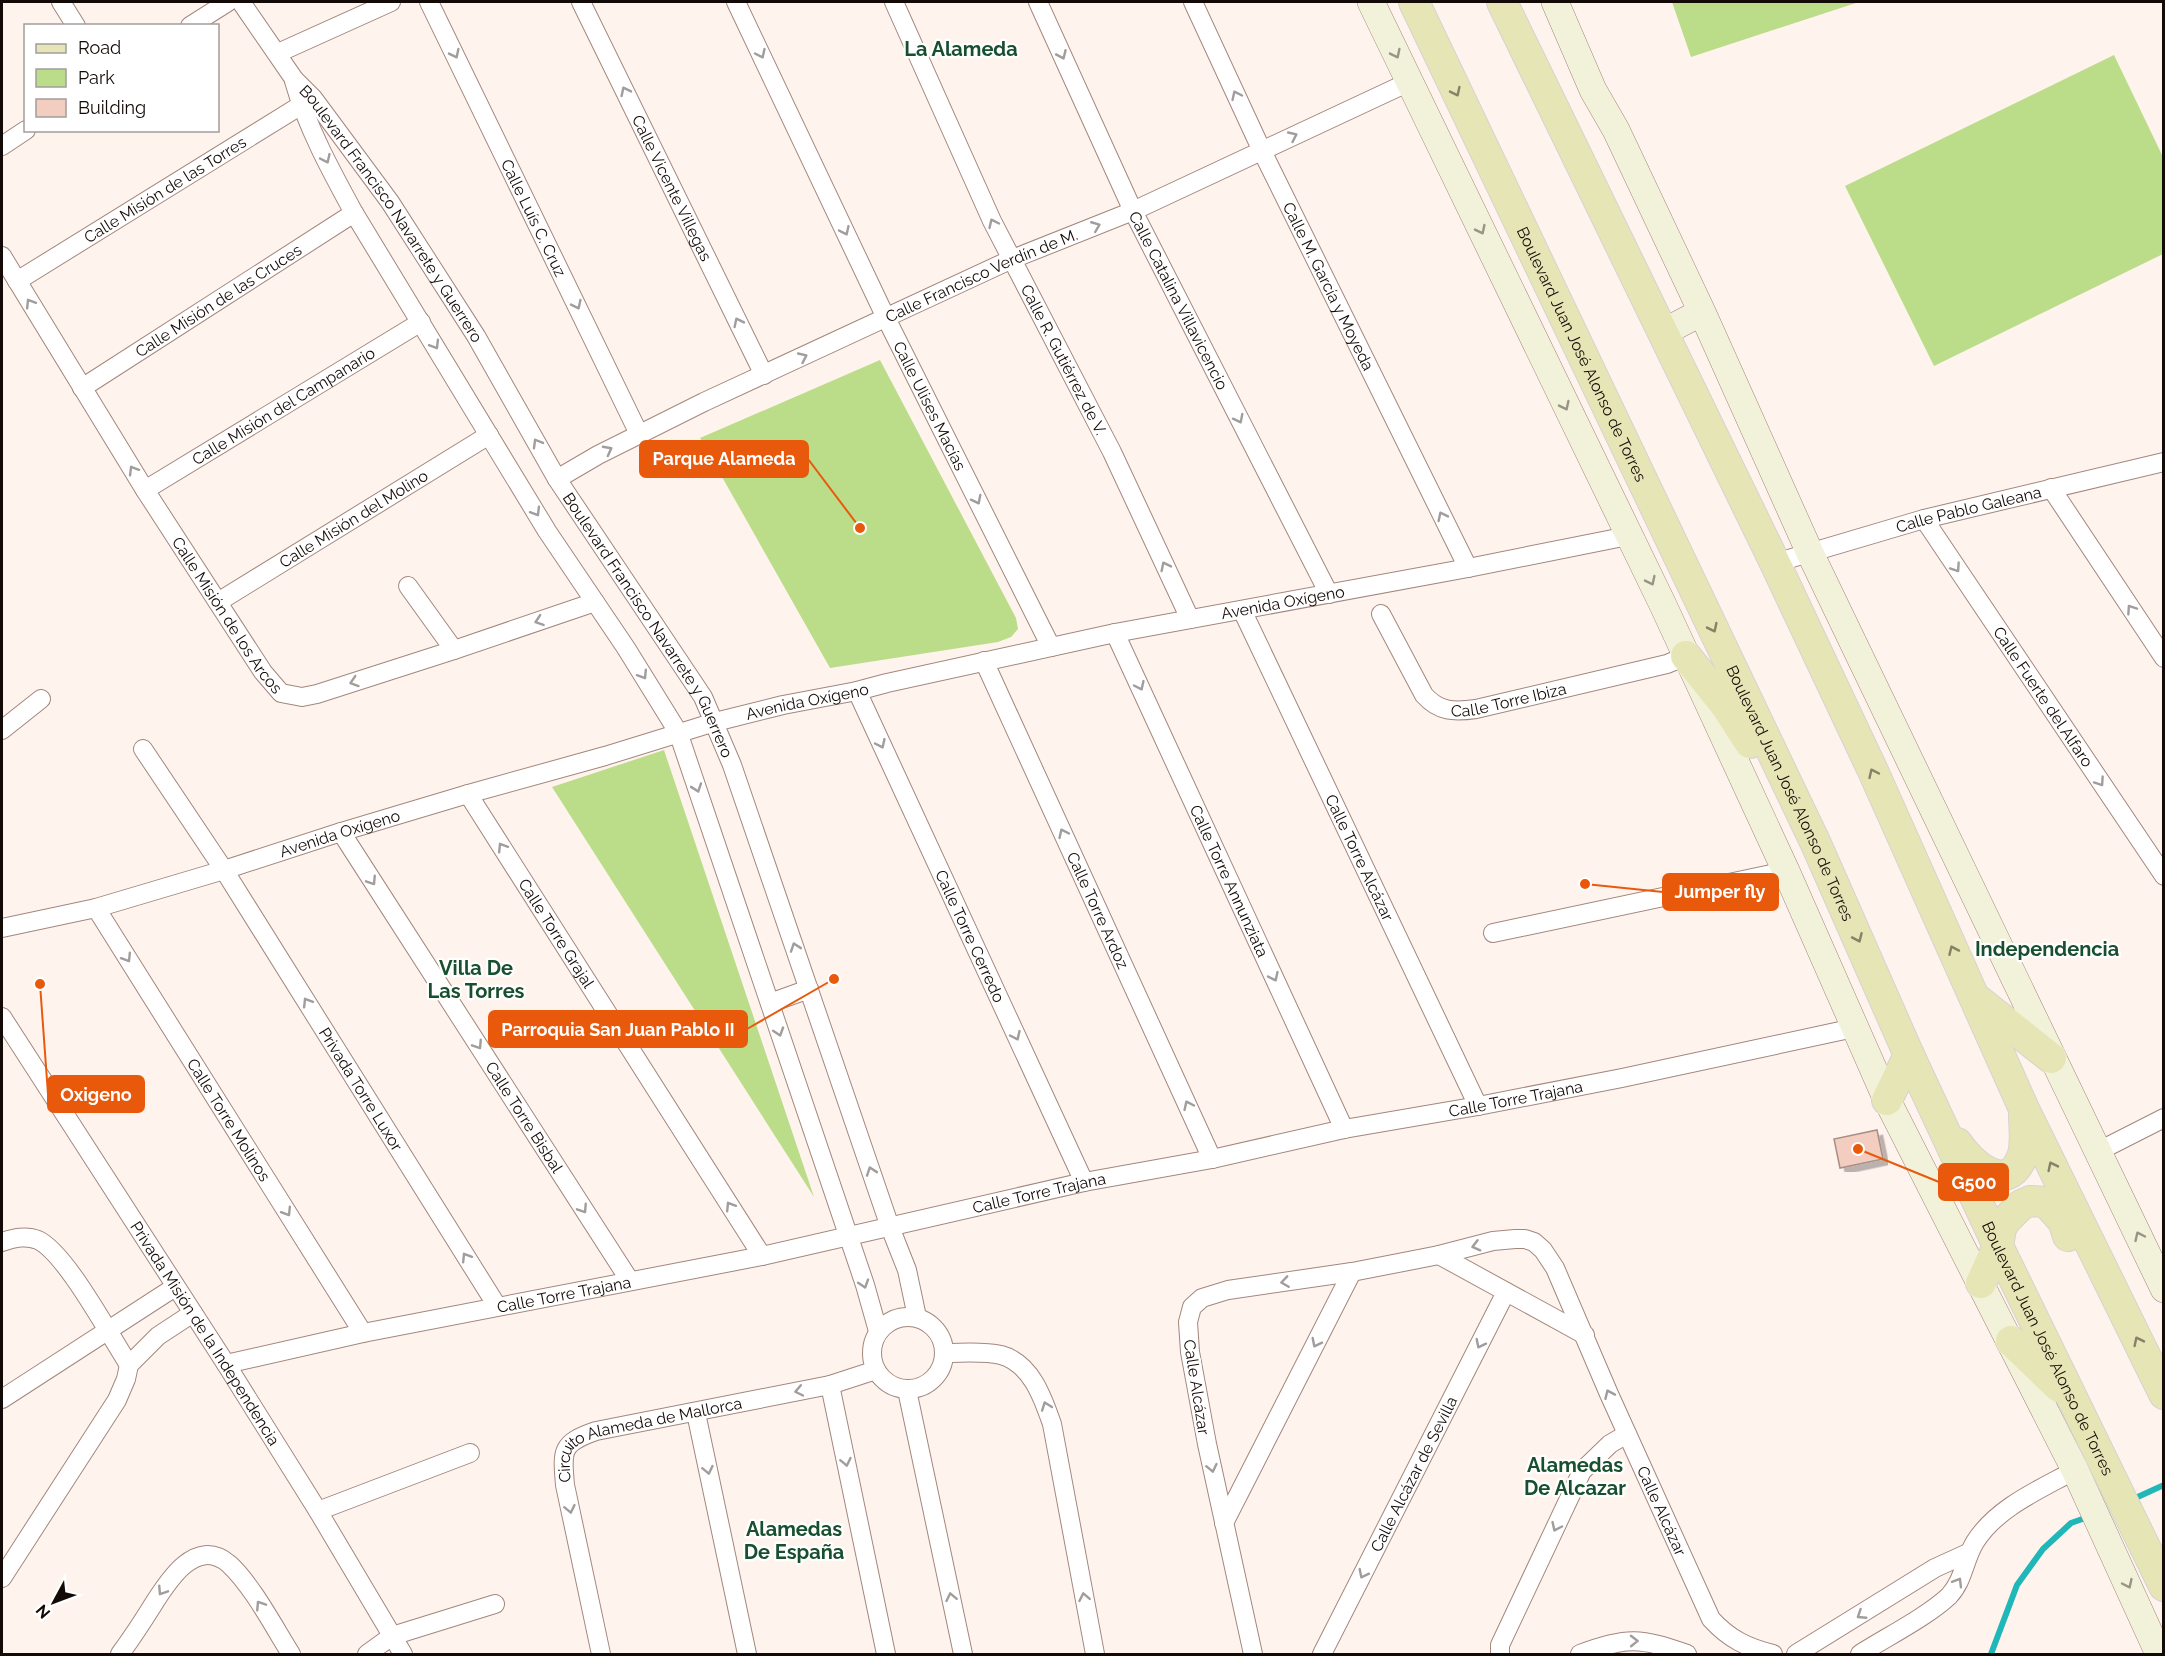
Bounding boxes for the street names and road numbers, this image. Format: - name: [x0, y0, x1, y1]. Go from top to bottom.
- street label: Boulevard Francisco Navarrete y Guerrero: [295, 81, 487, 346]
- street label: Calle Vicente Villegas: [628, 112, 716, 264]
- street label: Calle Misión de las Torres: [81, 132, 250, 247]
- street label: Calle Luís C. Cruz: [497, 156, 570, 280]
- street label: Calle M. García y Moyeda: [1279, 199, 1378, 374]
- street label: Calle Catalina Villavicencio: [1125, 208, 1232, 393]
- street label: Boulevard Juan José Alonso de Torres: [1513, 224, 1651, 485]
- street label: Calle Francisco Verdín de M.: [882, 225, 1080, 327]
- street label: Calle Misión de las Cruces: [132, 240, 305, 361]
- street label: Calle R. Gutiérrez de V.: [1017, 281, 1110, 438]
- street label: Calle Ulises Macías: [889, 338, 970, 474]
- street label: Calle Misión del Campanario: [189, 343, 379, 469]
- street label: Calle Misión del Molino: [276, 466, 431, 572]
- street label: Calle Pablo Galeana: [1894, 482, 2043, 537]
- street label: Boulevard Francisco Navarrete y Guerrero: [559, 489, 737, 761]
- street label: Calle Misión de los Arcos: [168, 533, 286, 698]
- street label: Avenida Oxígeno: [1220, 582, 1346, 623]
- street label: Calle Fuerte del Alfaro: [1989, 623, 2097, 771]
- street label: Boulevard Juan José Alonso de Torres: [1722, 662, 1858, 924]
- street label: Avenida Oxígeno: [744, 679, 871, 724]
- street label: Calle Torre Ibiza: [1451, 679, 1568, 721]
- street label: Calle Torre Alcázar: [1321, 791, 1398, 924]
- street label: Calle Torre Annunziata: [1186, 802, 1272, 960]
- street label: Avenida Oxígeno: [277, 806, 402, 861]
- street label: Calle Torre Ardoz: [1063, 849, 1133, 972]
- street label: Calle Torre Cerredo: [931, 867, 1009, 1006]
- street label: Calle Torre Grajal: [514, 875, 598, 992]
- street label: Privada Torre Luxor: [315, 1024, 407, 1155]
- street label: Calle Torre Molinos: [183, 1055, 274, 1185]
- street label: Calle Torre Bisbal: [481, 1058, 567, 1177]
- street label: Calle Torre Trajana: [1447, 1077, 1584, 1121]
- street label: Calle Torre Trajana: [971, 1169, 1107, 1217]
- street label: Privada Misión de la Independencia: [126, 1218, 284, 1449]
- street label: Boulevard Juan José Alonso de Torres: [1978, 1218, 2117, 1479]
- street label: Calle Torre Trajana: [495, 1273, 633, 1317]
- street label: Calle Alcázar: [1180, 1338, 1213, 1436]
- street label: Calle Alcázar de Sevilla: [1367, 1393, 1461, 1555]
- street label: Circuito Alameda de Mallorca: [555, 1394, 744, 1483]
- street label: Calle Alcázar: [1633, 1463, 1690, 1559]

